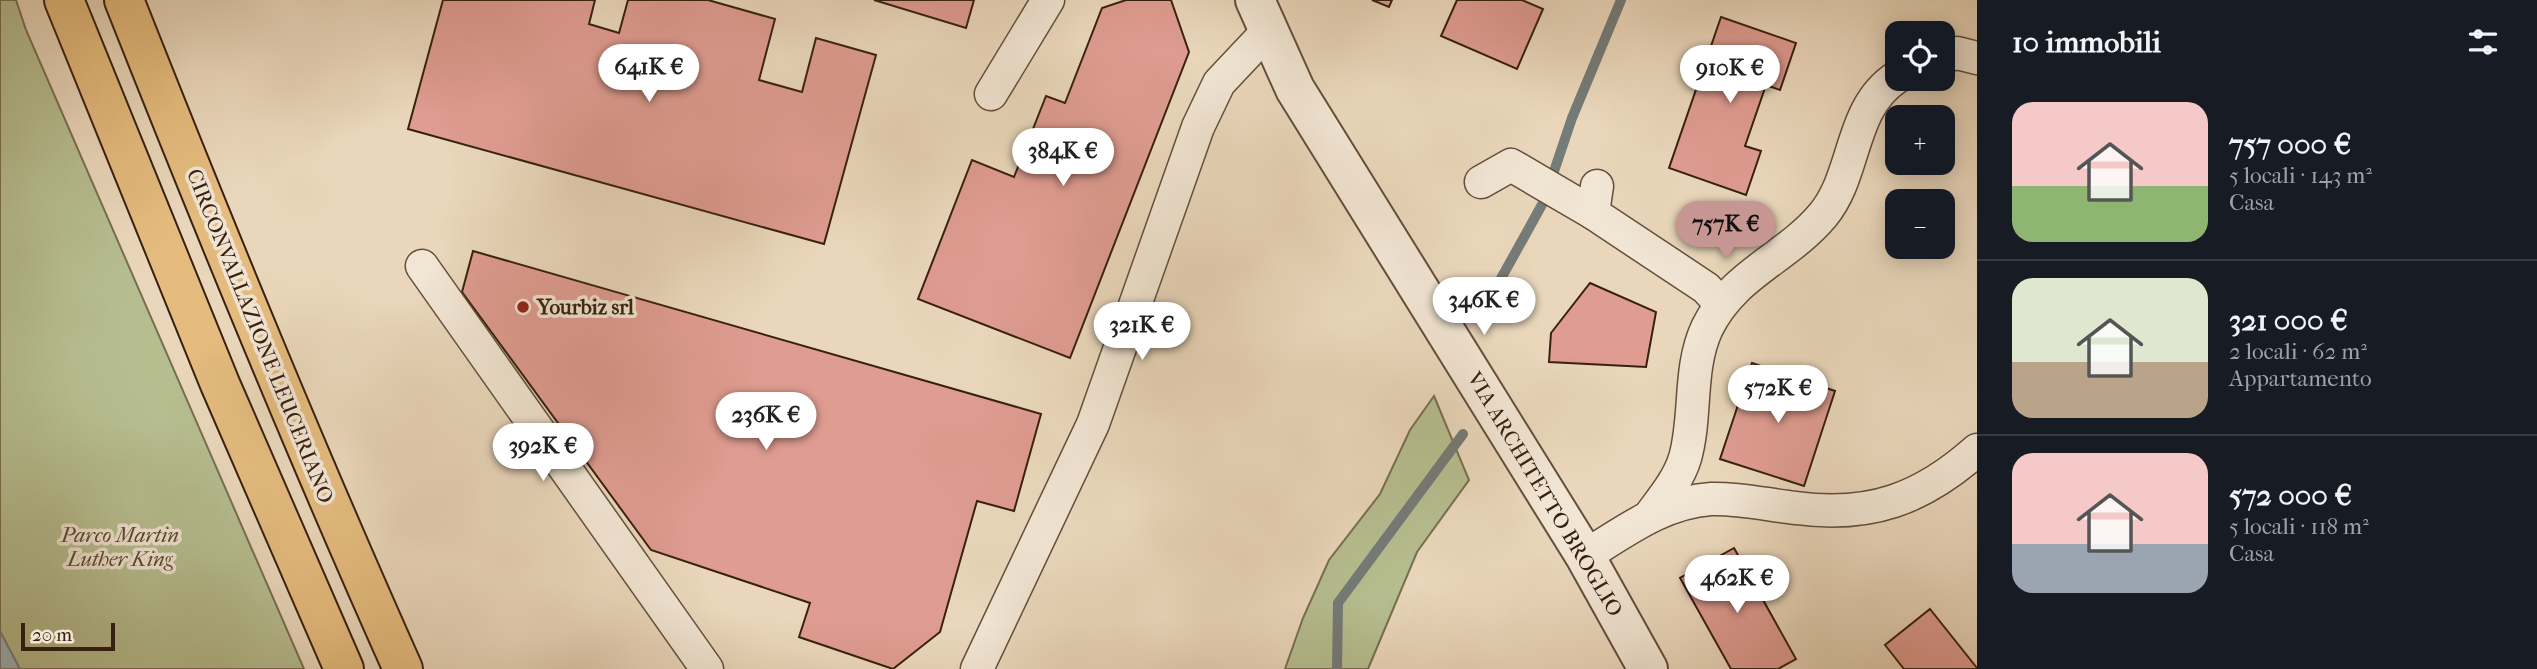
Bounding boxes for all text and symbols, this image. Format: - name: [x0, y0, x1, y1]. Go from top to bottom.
- map controls: [1885, 21, 1955, 259]
- button: locate: [1885, 21, 1955, 91]
- icon: filters: [2464, 23, 2502, 61]
- text: 10 immobili: [2012, 25, 2161, 60]
- pin: 641K €: [592, 44, 706, 104]
- pin: 910K €: [1673, 46, 1787, 105]
- text: 641K €: [614, 53, 684, 80]
- text: 910K €: [1696, 54, 1764, 81]
- button: +: [1885, 105, 1955, 175]
- text: 757 000 €: [2229, 127, 2351, 162]
- pin: 384K €: [1006, 128, 1120, 188]
- icon: home: [2068, 130, 2152, 214]
- text: 384K €: [1028, 137, 1098, 164]
- text: 5 locali · 143 m²: [2229, 162, 2372, 189]
- street label: CIRCONVALLAZIONE LEUCERIANO: [182, 165, 338, 507]
- button: −: [1885, 189, 1955, 259]
- text: Casa: [2229, 189, 2274, 216]
- pin: 757K €: [1669, 202, 1783, 261]
- text: 757K €: [1692, 210, 1760, 237]
- pin: 346K €: [1427, 278, 1541, 337]
- text: 346K €: [1449, 286, 1519, 313]
- place label: Yourbiz srl: [536, 295, 634, 319]
- marker: Yourbiz srl: [515, 299, 531, 315]
- pin: 321K €: [1085, 302, 1199, 362]
- text: 321 000 €: [2229, 303, 2348, 338]
- icon: home: [2068, 306, 2152, 390]
- text: 321K €: [1110, 311, 1174, 338]
- text: 2 locali · 62 m²: [2229, 338, 2367, 365]
- text: Appartamento: [2229, 365, 2372, 392]
- pin: 572K €: [1721, 366, 1835, 425]
- street label: VIA ARCHITETTO BROGLIO: [1462, 367, 1628, 621]
- text: 572K €: [1744, 374, 1812, 401]
- pin: 236K €: [709, 392, 823, 452]
- text: 236K €: [731, 401, 801, 428]
- pin: 392K €: [486, 424, 600, 483]
- text: 392K €: [509, 432, 577, 459]
- text: 572 000 €: [2229, 478, 2352, 513]
- icon: home: [2068, 481, 2152, 565]
- text: 5 locali · 118 m²: [2229, 513, 2369, 540]
- park label: Parco Martin Luther King: [60, 523, 179, 571]
- text: Casa: [2229, 540, 2274, 567]
- pin: 462K €: [1680, 556, 1794, 615]
- text: 462K €: [1700, 564, 1774, 591]
- scale bar: [21, 620, 116, 652]
- text: 20 m: [32, 624, 72, 646]

